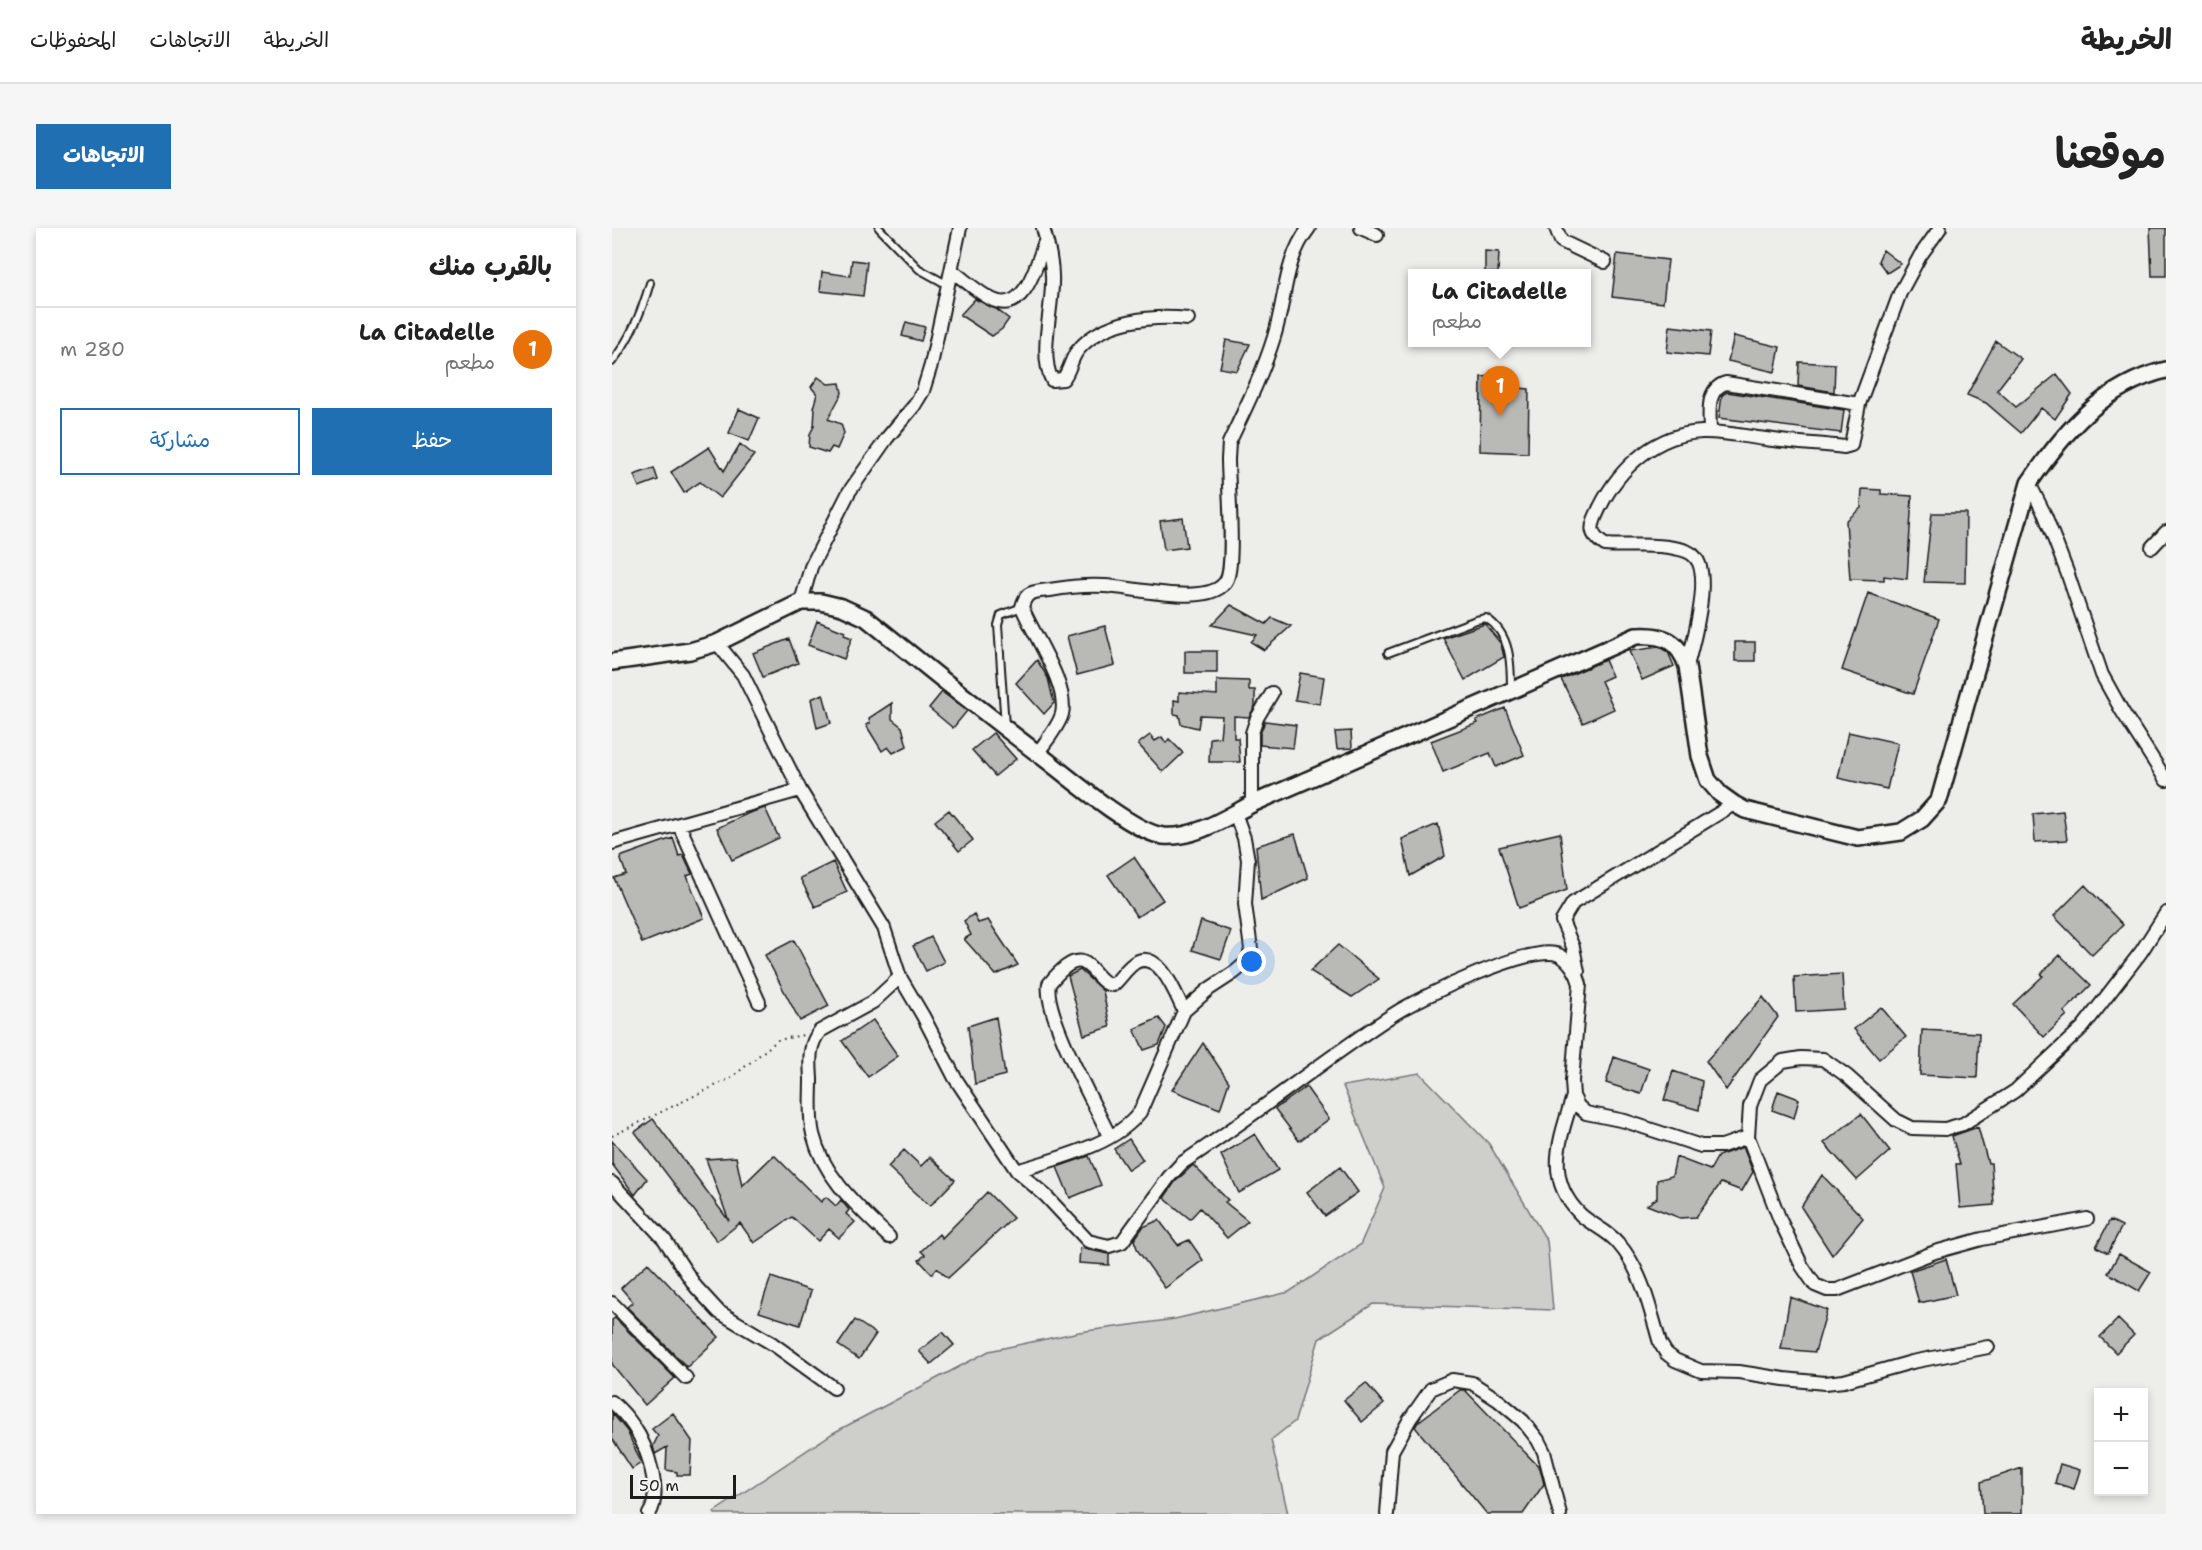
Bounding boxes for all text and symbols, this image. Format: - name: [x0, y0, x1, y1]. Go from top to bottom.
- text: الخريطة: [2081, 20, 2172, 58]
- text: المحفوظات: [30, 26, 116, 54]
- text: الاتجاهات: [149, 26, 231, 54]
- text: الخريطة: [264, 26, 329, 54]
- button: الاتجاهات: [36, 124, 171, 189]
- text: موقعنا: [2055, 125, 2166, 181]
- text: بالقرب منك: [429, 248, 552, 283]
- popup: [1408, 269, 1591, 347]
- text: La Citadelle: [1432, 277, 1567, 306]
- text: مطعم: [1432, 308, 1482, 334]
- text: La Citadelle: [359, 318, 495, 347]
- text: 280 m: [60, 336, 125, 362]
- text: 1: [528, 336, 537, 362]
- text: مطعم: [444, 349, 495, 375]
- pin: 1: [1480, 366, 1520, 416]
- button: مشاركة: [60, 408, 300, 475]
- button: حفظ: [312, 408, 552, 475]
- your location: [1237, 947, 1266, 976]
- map controls: [2094, 1388, 2148, 1496]
- button: +: [2094, 1388, 2148, 1442]
- button: −: [2094, 1442, 2148, 1496]
- scale bar: [630, 1472, 736, 1500]
- text: 50 m: [639, 1475, 679, 1496]

